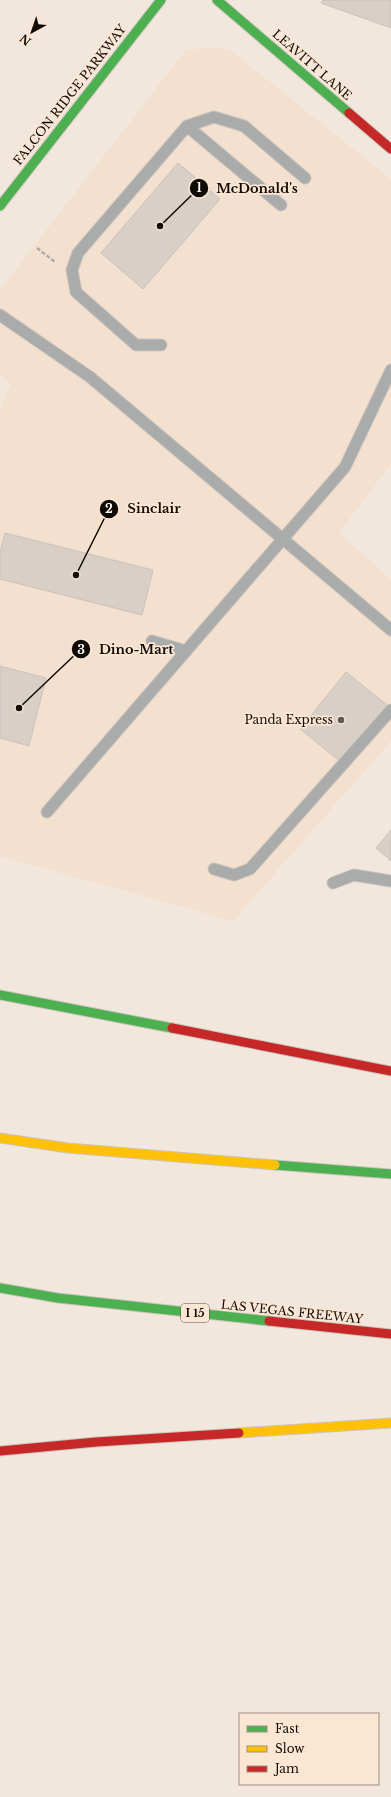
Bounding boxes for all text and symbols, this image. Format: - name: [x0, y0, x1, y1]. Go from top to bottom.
- north arrow: [12, 12, 52, 52]
- street label: FALCON RIDGE PARKWAY: [11, 22, 129, 168]
- street label: LEAVITT LANE: [270, 26, 355, 103]
- callout: McDonald's: [189, 176, 306, 201]
- text: 1: [196, 180, 202, 195]
- text: McDonald's: [216, 180, 298, 197]
- callout: Sinclair: [99, 496, 189, 521]
- text: Sinclair: [127, 500, 181, 517]
- text: 2: [105, 501, 113, 516]
- callout: Dino-Mart: [71, 637, 181, 662]
- text: Dino-Mart: [99, 641, 173, 658]
- text: 3: [77, 642, 85, 657]
- place label: Panda Express: [244, 712, 333, 727]
- marker: Panda Express: [336, 715, 346, 725]
- street label: LAS VEGAS FREEWAY: [220, 1297, 364, 1326]
- road number: I 15: [181, 1304, 209, 1322]
- legend: [239, 1713, 379, 1785]
- text: Fast: [275, 1721, 300, 1736]
- text: Slow: [275, 1741, 305, 1756]
- text: Jam: [273, 1761, 299, 1776]

